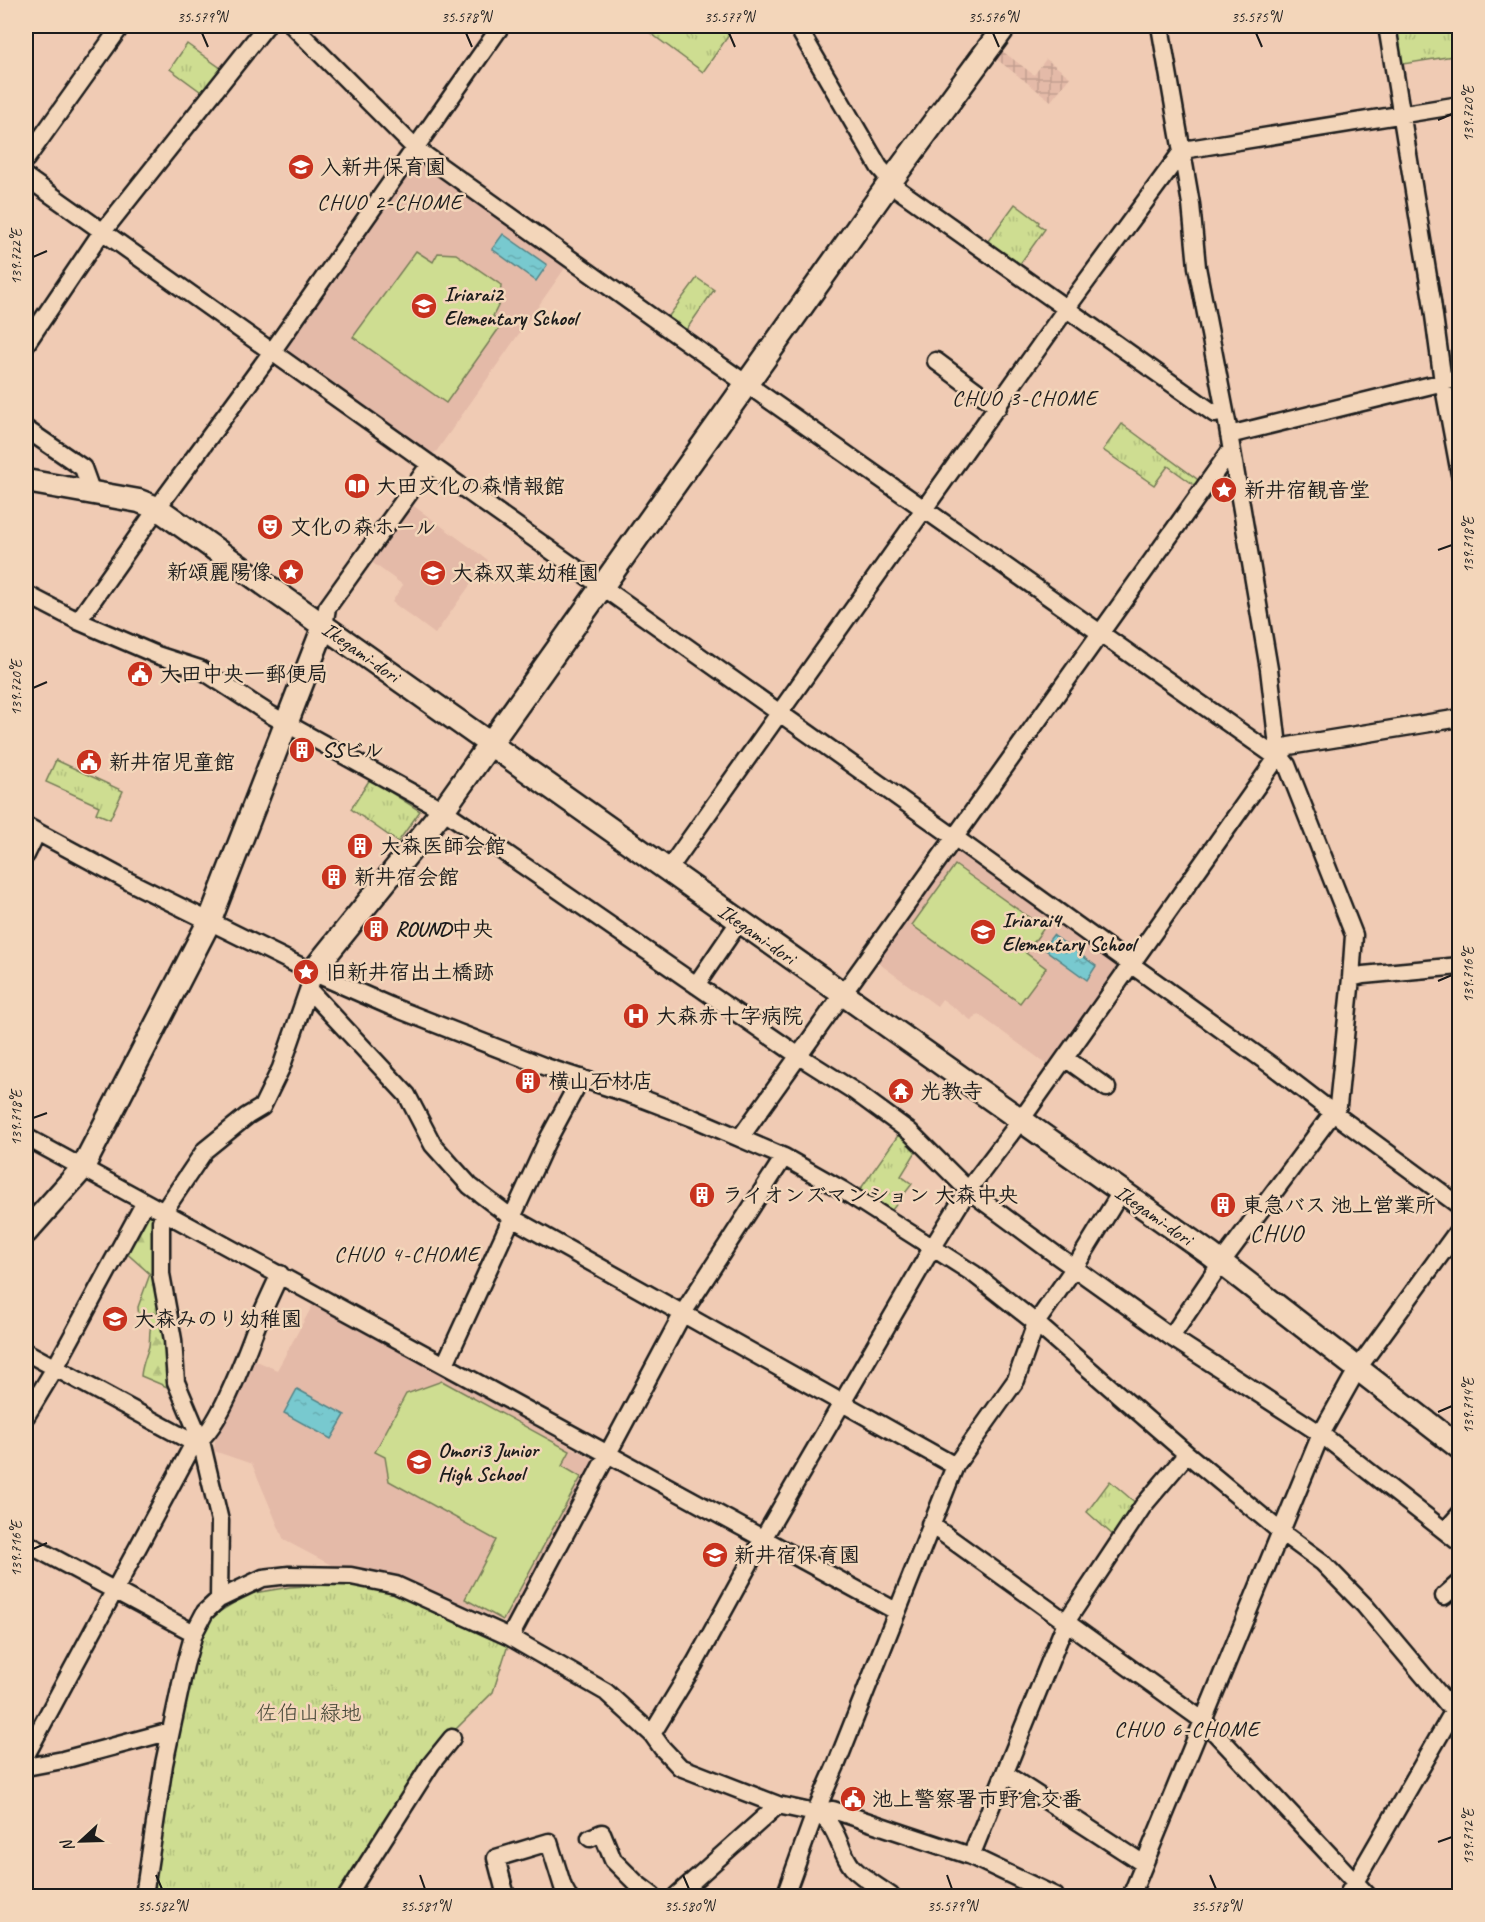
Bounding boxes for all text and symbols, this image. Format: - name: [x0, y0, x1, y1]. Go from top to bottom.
- text: 35.579°N: [177, 8, 230, 27]
- text: 35.578°N: [441, 8, 494, 27]
- text: 35.577°N: [704, 8, 757, 27]
- text: 35.576°N: [968, 8, 1021, 27]
- text: 35.575°N: [1231, 8, 1284, 27]
- text: 139.720°E: [1459, 84, 1478, 142]
- school or university icon: 入新井保育園: [286, 152, 316, 182]
- place label: 入新井保育園: [320, 154, 446, 180]
- district label: CHUO 2-CHOME: [317, 188, 465, 216]
- text: 139.722°E: [7, 227, 26, 285]
- place label: Iriarai2 Elementary School: [444, 281, 582, 331]
- school or university icon: Iriarai2 Elementary School: [409, 291, 439, 321]
- district label: CHUO 3-CHOME: [952, 384, 1100, 412]
- library icon: 大田文化の森情報館: [342, 471, 372, 501]
- place label: 大田文化の森情報館: [376, 473, 565, 499]
- place icon: 新井宿観音堂: [1209, 475, 1239, 505]
- place label: 新井宿観音堂: [1244, 477, 1370, 503]
- theatre icon: 文化の森ホール: [255, 512, 285, 542]
- place label: 文化の森ホール: [290, 514, 436, 540]
- text: 139.718°E: [1459, 515, 1478, 573]
- place icon: 新頌麗陽像: [276, 557, 306, 587]
- school or university icon: 大森双葉幼稚園: [418, 558, 448, 588]
- place label: 新頌麗陽像: [167, 559, 272, 585]
- place label: 大森双葉幼稚園: [452, 560, 599, 586]
- street label: Ikegami-dori: [317, 616, 407, 690]
- text: 139.720°E: [7, 658, 26, 716]
- public building icon: 大田中央一郵便局: [125, 659, 155, 689]
- place label: 大田中央一郵便局: [160, 661, 328, 687]
- building icon: SSビル: [287, 735, 317, 765]
- place label: SSビル: [322, 737, 384, 763]
- public building icon: 新井宿児童館: [74, 747, 104, 777]
- place label: 新井宿児童館: [109, 749, 235, 775]
- building icon: 大森医師会館: [345, 831, 375, 861]
- place label: 大森医師会館: [380, 833, 506, 859]
- building icon: 新井宿会館: [319, 862, 349, 892]
- place label: 新井宿会館: [354, 864, 459, 890]
- street label: Ikegami-dori: [713, 898, 803, 972]
- place label: Iriarai4 Elementary School: [1002, 907, 1140, 957]
- building icon: ROUND中央: [361, 914, 391, 944]
- place label: ROUND中央: [395, 916, 493, 942]
- school or university icon: Iriarai4 Elementary School: [968, 917, 998, 947]
- text: 139.716°E: [1459, 945, 1478, 1003]
- place icon: 旧新井宿出土橋跡: [291, 957, 321, 987]
- place label: 旧新井宿出土橋跡: [326, 959, 494, 985]
- hospital icon: 大森赤十字病院: [621, 1001, 651, 1031]
- place label: 大森赤十字病院: [656, 1003, 803, 1029]
- building icon: 横山石材店: [513, 1066, 543, 1096]
- place label: 横山石材店: [548, 1068, 653, 1094]
- temple icon: 光教寺: [886, 1076, 916, 1106]
- place label: 光教寺: [920, 1078, 983, 1104]
- text: 139.718°E: [7, 1088, 26, 1146]
- street label: Ikegami-dori: [1110, 1179, 1200, 1253]
- building icon: ライオンズマンション 大森中央: [687, 1180, 717, 1210]
- place label: ライオンズマンション 大森中央: [722, 1182, 1019, 1208]
- building icon: 東急バス 池上営業所: [1208, 1190, 1238, 1220]
- place label: 東急バス 池上営業所: [1242, 1192, 1436, 1218]
- district label: CHUO: [1250, 1218, 1306, 1248]
- district label: CHUO 4-CHOME: [334, 1240, 482, 1268]
- school or university icon: 大森みのり幼稚園: [100, 1304, 130, 1334]
- place label: 大森みのり幼稚園: [134, 1306, 302, 1332]
- text: 139.714°E: [1459, 1376, 1478, 1434]
- place label: Omori3 Junior High School: [438, 1437, 541, 1487]
- school or university icon: Omori3 Junior High School: [404, 1447, 434, 1477]
- text: 139.716°E: [7, 1519, 26, 1577]
- school or university icon: 新井宿保育園: [700, 1540, 730, 1570]
- place label: 新井宿保育園: [734, 1542, 860, 1568]
- park label: 佐伯山緑地: [257, 1700, 362, 1726]
- district label: CHUO 6-CHOME: [1114, 1715, 1262, 1743]
- public building icon: 池上警察署市野倉交番: [838, 1784, 868, 1814]
- place label: 池上警察署市野倉交番: [872, 1786, 1082, 1812]
- text: 139.712°E: [1459, 1807, 1478, 1865]
- north arrow: [51, 1811, 111, 1871]
- text: N: [56, 1835, 79, 1855]
- text: 35.582°N: [137, 1897, 190, 1916]
- text: 35.581°N: [400, 1897, 453, 1916]
- text: 35.580°N: [664, 1897, 717, 1916]
- text: 35.579°N: [927, 1897, 980, 1916]
- text: 35.578°N: [1191, 1897, 1244, 1916]

